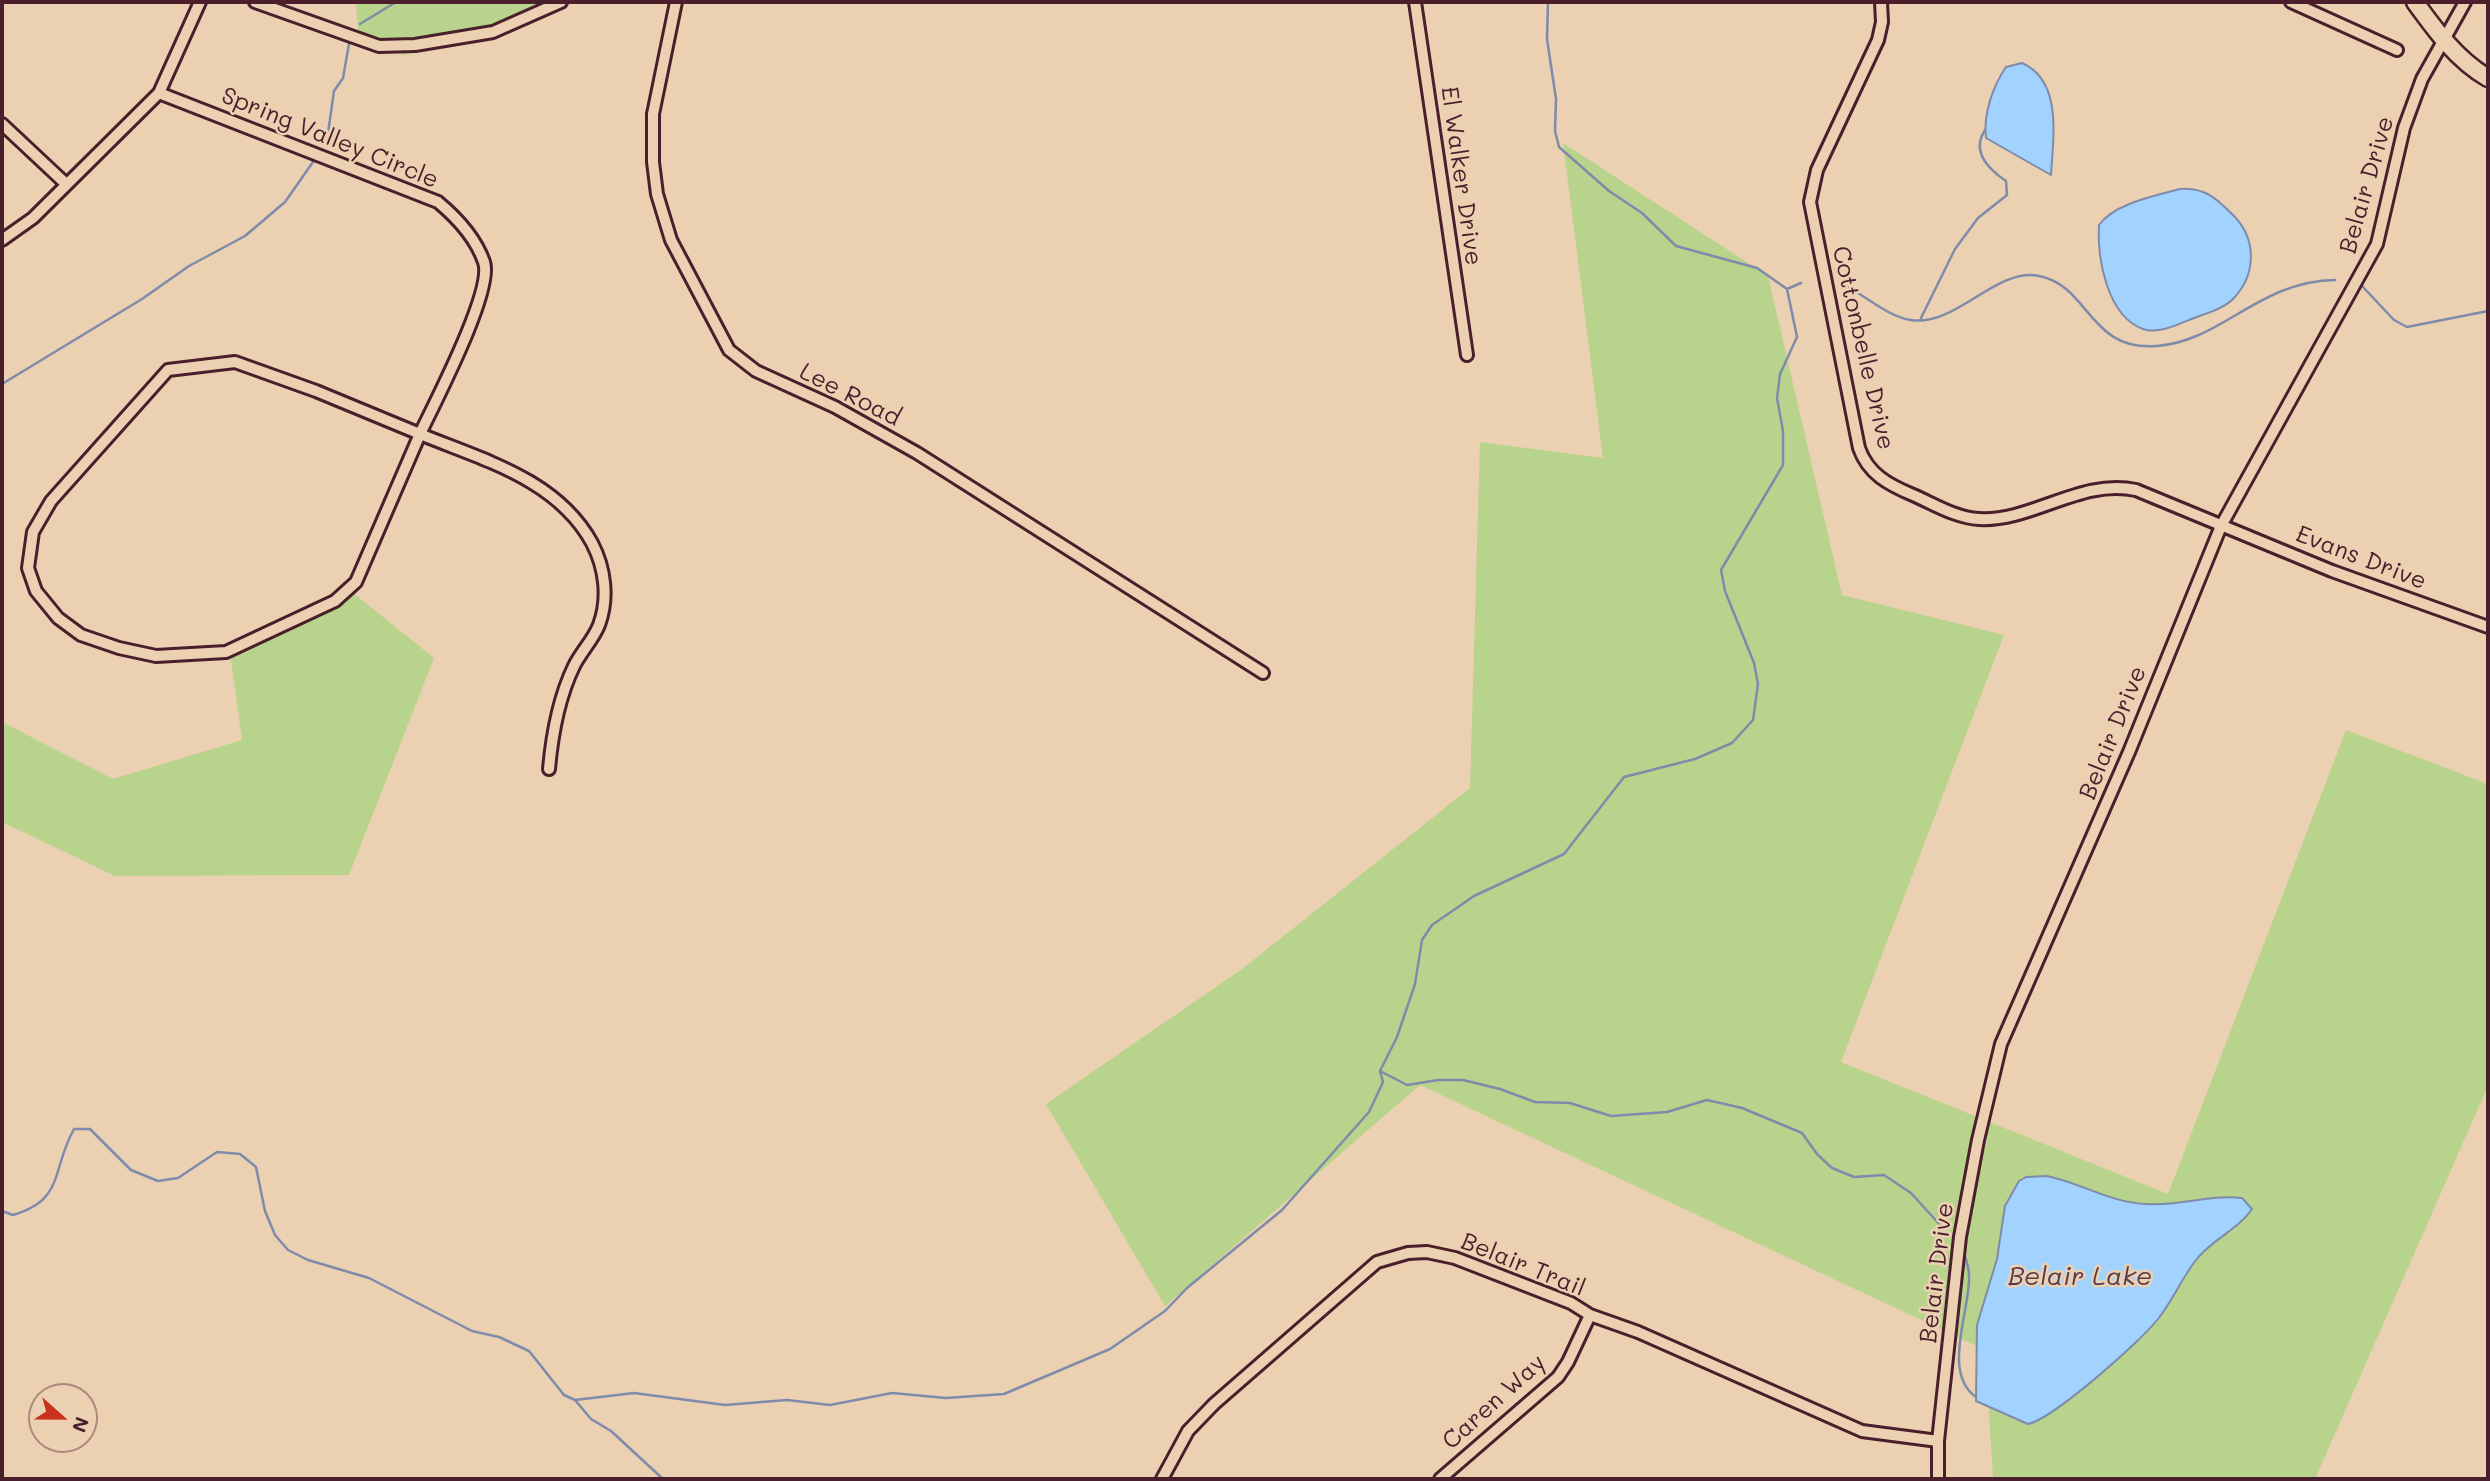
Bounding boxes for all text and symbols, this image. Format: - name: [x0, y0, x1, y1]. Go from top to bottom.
- street label: Spring Valley Circle: [217, 81, 443, 195]
- street label: El Walker Drive: [1434, 85, 1488, 267]
- street label: Belair Drive: [2334, 113, 2400, 257]
- street label: Cottonbelle Drive: [1826, 243, 1900, 453]
- street label: Lee Road: [795, 357, 905, 433]
- street label: Evans Drive: [2292, 520, 2430, 596]
- street label: Belair Drive: [2073, 662, 2153, 804]
- street label: Belair Drive: [1914, 1201, 1960, 1345]
- street label: Belair Trail: [1457, 1227, 1589, 1303]
- water label: Belair Lake: [2008, 1261, 2152, 1293]
- street label: Caren Way: [1437, 1348, 1551, 1456]
- north arrow: [28, 1383, 98, 1453]
- text: N: [67, 1414, 95, 1436]

